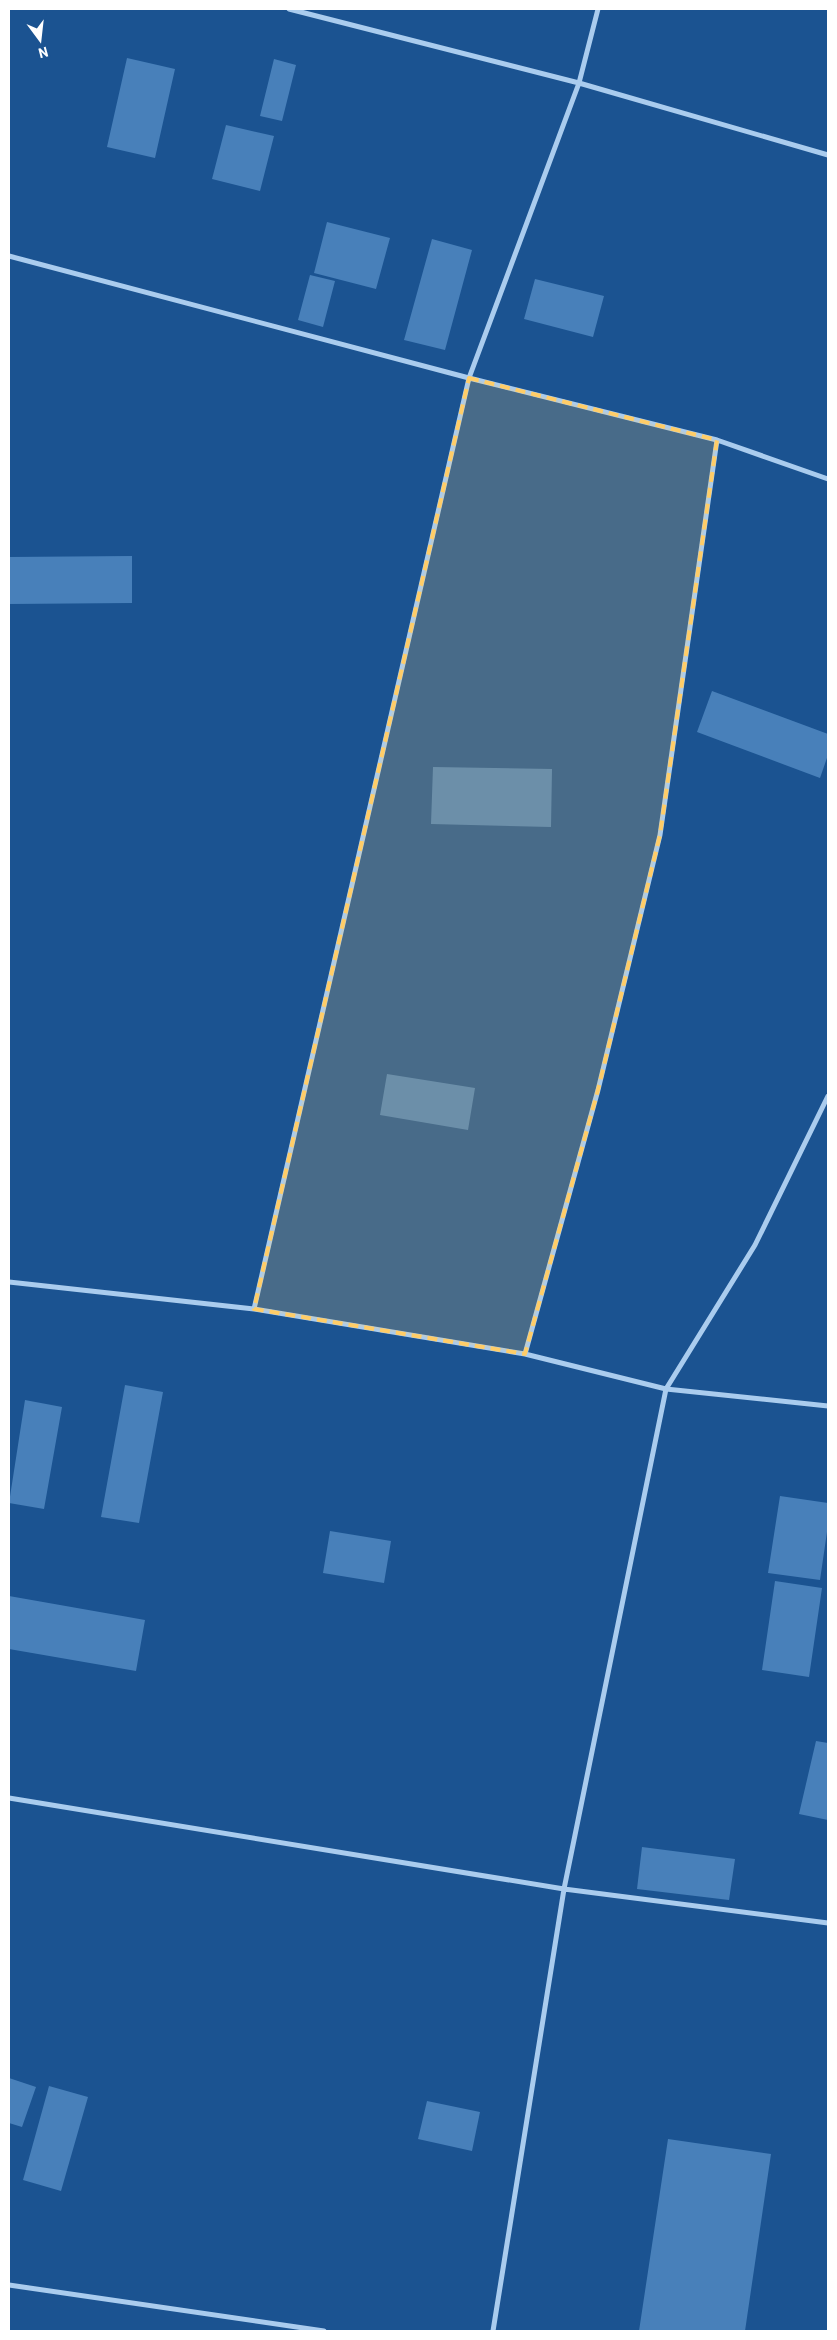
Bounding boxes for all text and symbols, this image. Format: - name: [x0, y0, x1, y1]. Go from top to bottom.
- north arrow: [15, 15, 65, 65]
- text: N: [37, 44, 50, 62]

